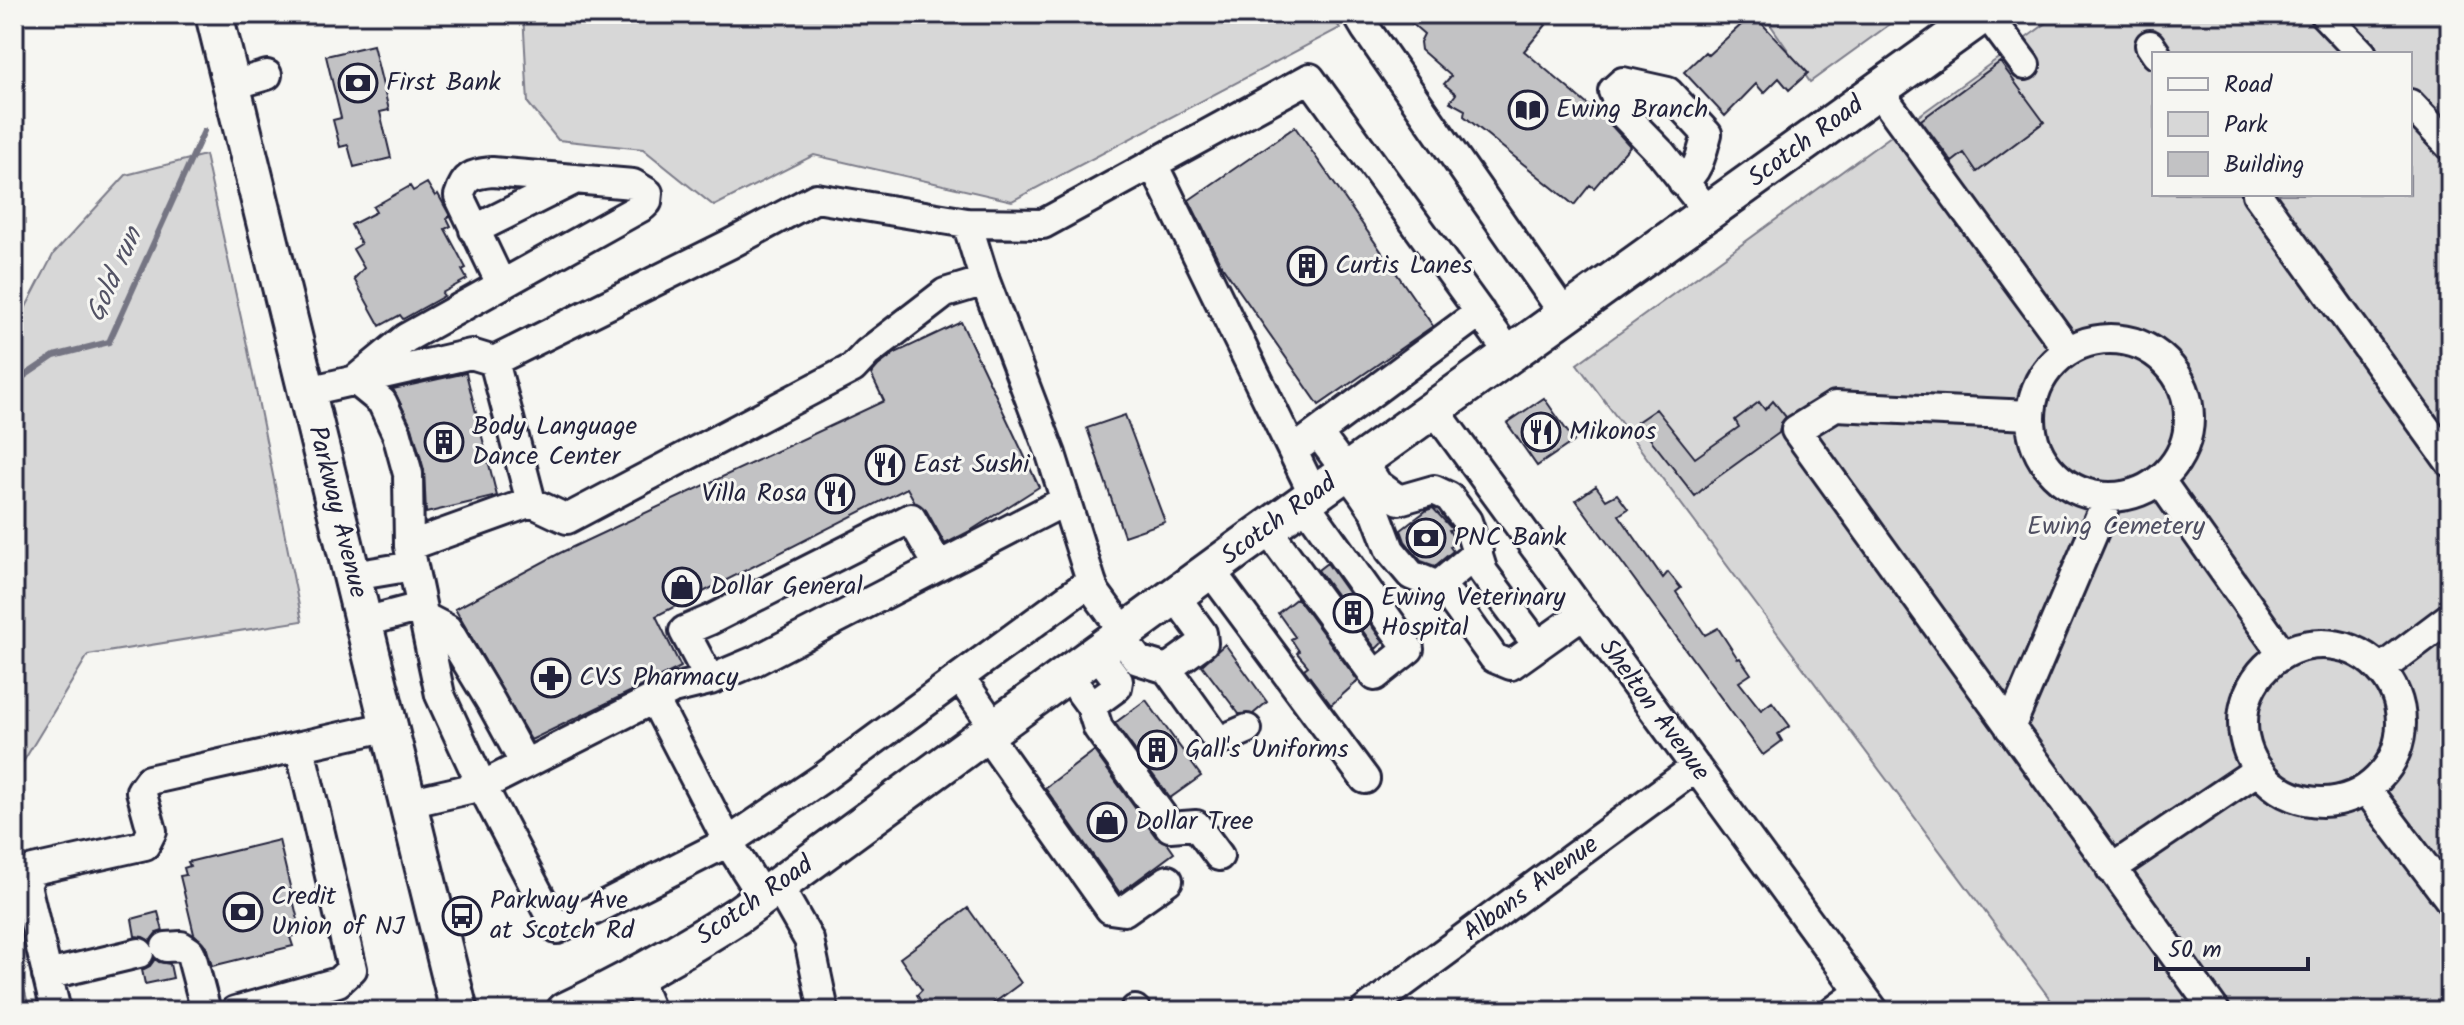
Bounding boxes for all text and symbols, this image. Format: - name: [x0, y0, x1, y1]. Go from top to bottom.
- legend: [2152, 52, 2412, 196]
- bank icon: First Bank: [337, 62, 379, 104]
- place label: First Bank: [386, 62, 502, 104]
- text: Road: [2224, 66, 2273, 105]
- street label: Scotch Road: [1739, 85, 1874, 199]
- library icon: Ewing Branch: [1507, 89, 1549, 131]
- place label: Ewing Branch: [1556, 89, 1708, 131]
- text: Park: [2224, 106, 2268, 145]
- text: Building: [2224, 146, 2304, 185]
- water label: Gold run: [74, 218, 157, 330]
- building icon: Curtis Lanes: [1286, 245, 1328, 287]
- place label: Curtis Lanes: [1335, 245, 1472, 287]
- place label: Body Language Dance Center: [472, 406, 638, 478]
- restaurant icon: Mikonos: [1520, 411, 1562, 453]
- place label: Mikonos: [1569, 411, 1656, 453]
- building icon: Body Language Dance Center: [423, 421, 465, 463]
- street label: Parkway Avenue: [295, 422, 379, 603]
- restaurant icon: East Sushi: [864, 444, 906, 486]
- place label: East Sushi: [913, 444, 1031, 486]
- street label: Scotch Road: [1212, 463, 1347, 577]
- place label: Villa Rosa: [701, 473, 807, 515]
- restaurant icon: Villa Rosa: [814, 473, 856, 515]
- park label: Ewing Cemetery: [2027, 506, 2206, 548]
- bank icon: PNC Bank: [1405, 517, 1447, 559]
- place label: PNC Bank: [1454, 517, 1567, 559]
- shop icon: Dollar General: [661, 566, 703, 608]
- place label: Dollar General: [710, 566, 863, 608]
- place label: Ewing Veterinary Hospital: [1381, 577, 1566, 649]
- building icon: Ewing Veterinary Hospital: [1332, 592, 1374, 634]
- street label: Shelton Avenue: [1587, 630, 1721, 791]
- pharmacy icon: CVS Pharmacy: [530, 657, 572, 699]
- place label: CVS Pharmacy: [579, 657, 739, 699]
- building icon: Gall's Uniforms: [1136, 729, 1178, 771]
- place label: Gall's Uniforms: [1185, 729, 1349, 771]
- shop icon: Dollar Tree: [1086, 801, 1128, 843]
- place label: Dollar Tree: [1135, 801, 1254, 843]
- street label: Albans Avenue: [1454, 825, 1608, 953]
- street label: Scotch Road: [688, 844, 823, 957]
- place label: Credit Union of NJ: [271, 876, 405, 948]
- place label: Parkway Ave at Scotch Rd: [490, 880, 635, 952]
- bank icon: Credit Union of NJ: [222, 891, 264, 933]
- bus stop icon: Parkway Ave at Scotch Rd: [441, 895, 483, 937]
- scale bar: [2156, 921, 2308, 971]
- text: 50 m: [2168, 931, 2222, 970]

